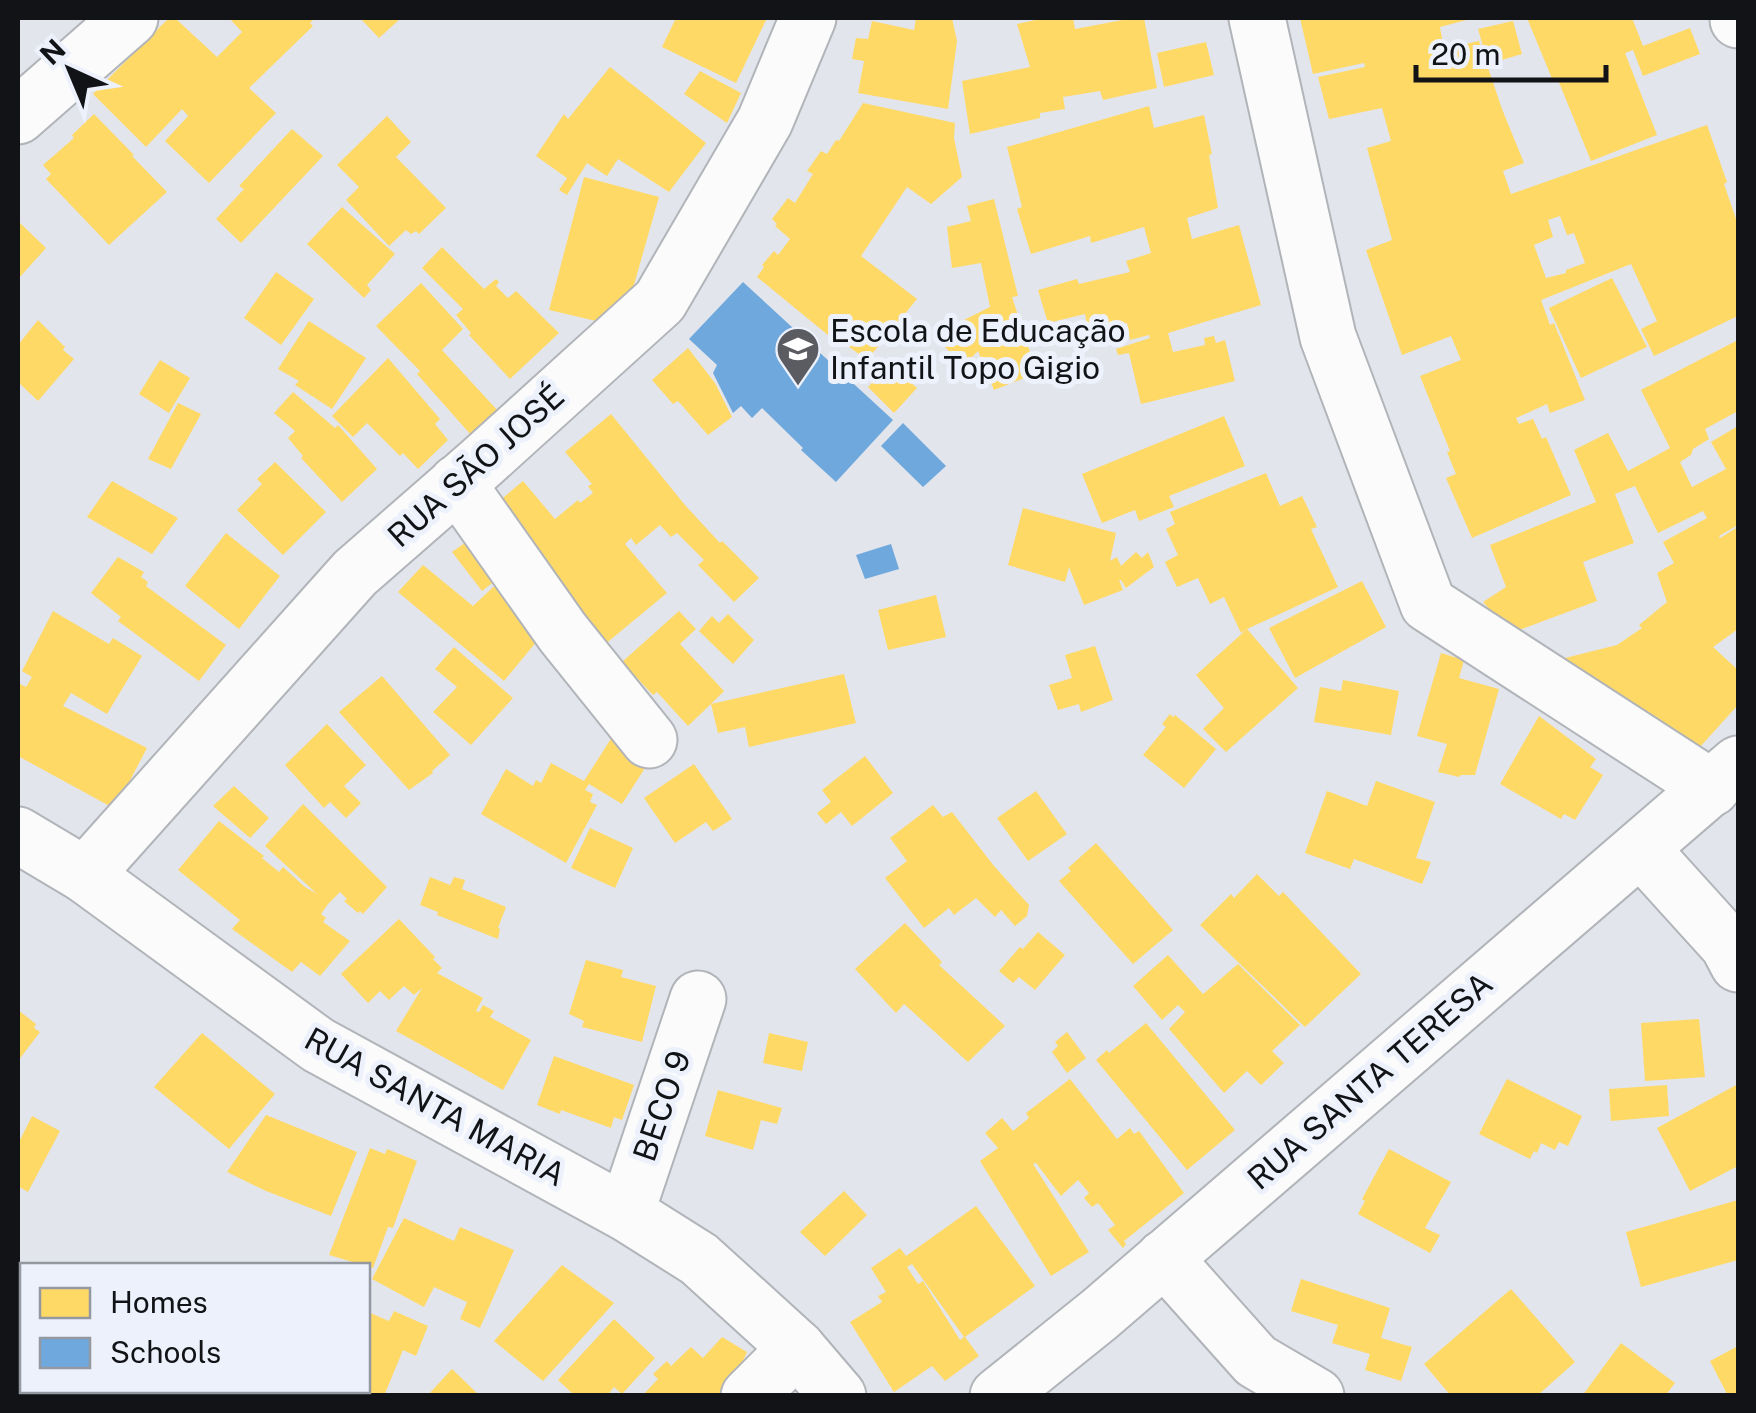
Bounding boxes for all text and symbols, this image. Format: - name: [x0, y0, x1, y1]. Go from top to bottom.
- north arrow: [20, 20, 120, 120]
- scale bar: [1416, 20, 1606, 82]
- text: N: [33, 32, 72, 71]
- text: 20 m: [1431, 36, 1500, 72]
- place label: Escola de Educação Infantil Topo Gigio: [830, 312, 1126, 386]
- school or university icon: Escola de Educação Infantil Topo Gigio: [775, 326, 821, 387]
- street label: RUA SÃO JOSÉ: [380, 377, 571, 554]
- street label: RUA SANTA TERESA: [1240, 964, 1499, 1197]
- street label: RUA SANTA MARIA: [299, 1020, 572, 1193]
- street label: BECO 9: [625, 1046, 698, 1166]
- legend: [20, 1263, 370, 1393]
- text: Homes: [110, 1284, 208, 1320]
- text: Schools: [110, 1334, 221, 1370]

